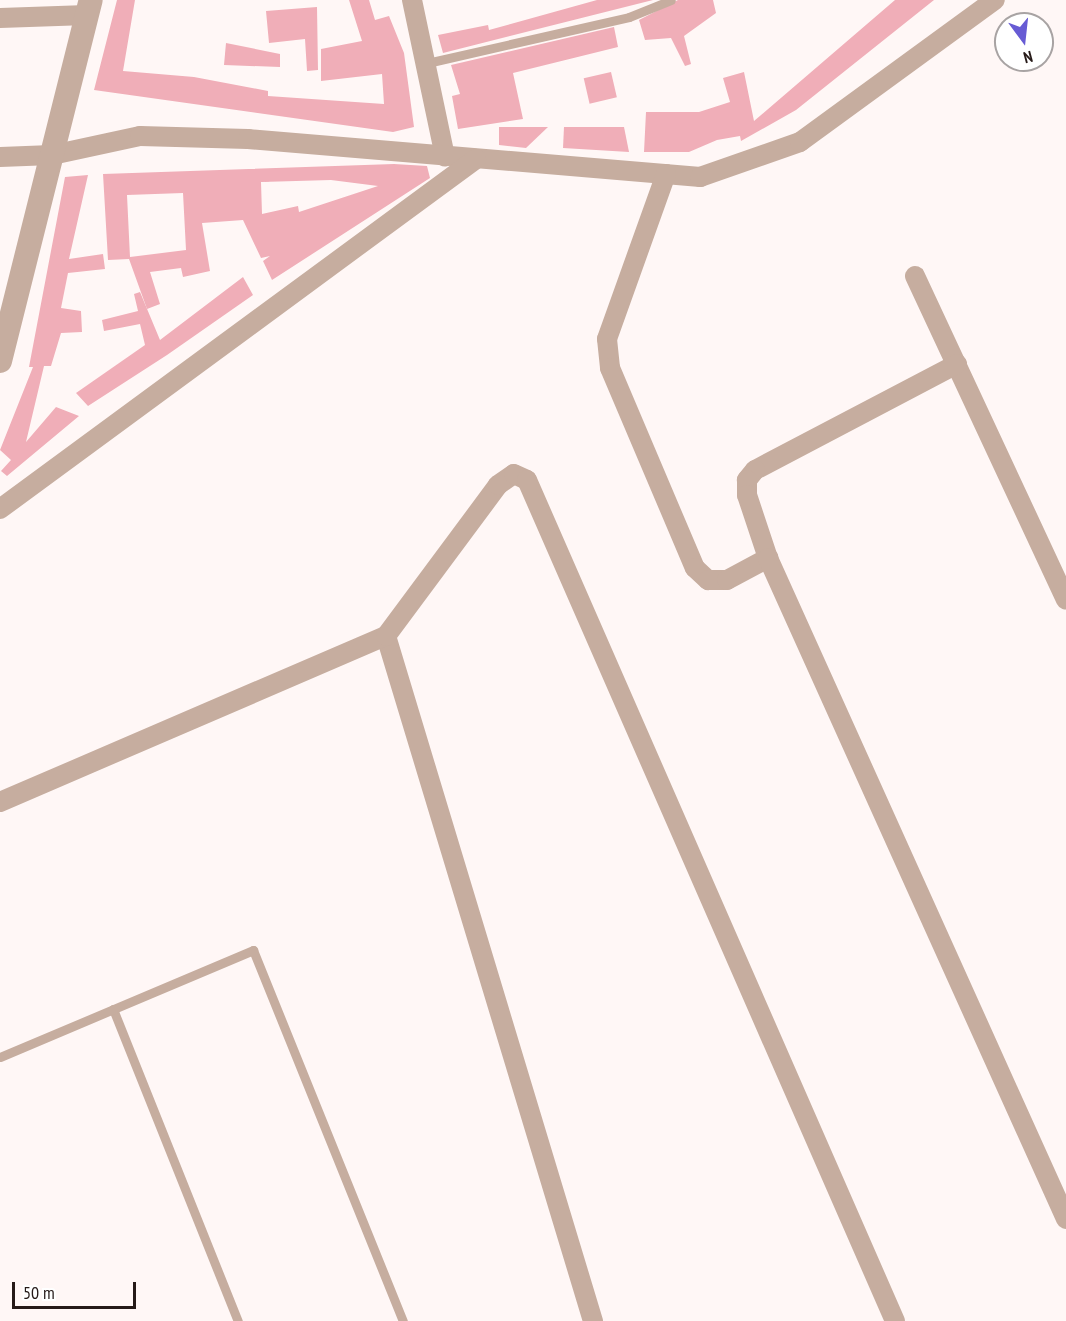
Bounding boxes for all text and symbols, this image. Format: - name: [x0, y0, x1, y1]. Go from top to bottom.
- north arrow: [994, 12, 1054, 72]
- text: N: [1021, 47, 1035, 68]
- scale bar: [15, 1270, 140, 1308]
- text: 50 m: [23, 1281, 55, 1304]

